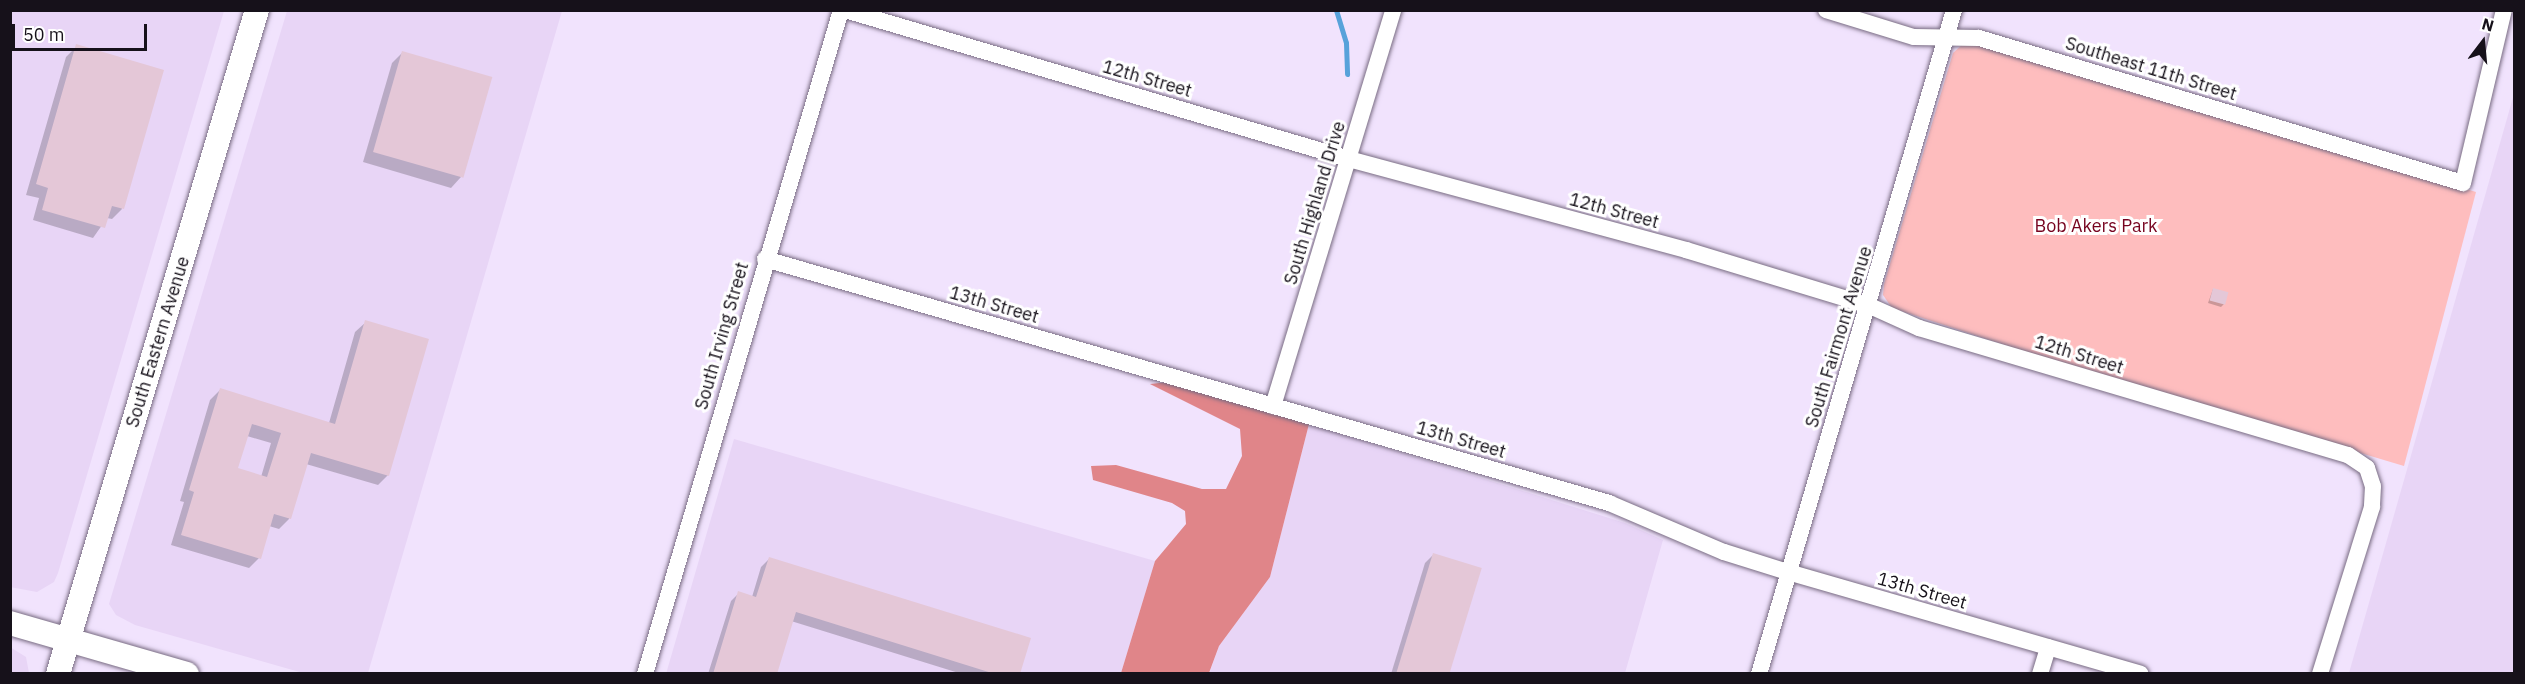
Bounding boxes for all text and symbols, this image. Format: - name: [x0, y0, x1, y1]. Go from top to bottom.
- scale bar: [15, 12, 150, 50]
- north arrow: [2453, 12, 2513, 72]
- text: N: [2480, 13, 2496, 36]
- text: 50 m: [23, 23, 65, 46]
- street label: Southeast 11th Street: [2063, 33, 2239, 105]
- street label: 12th Street: [1100, 56, 1194, 102]
- street label: South Highland Drive: [1280, 119, 1350, 287]
- street label: 12th Street: [1567, 189, 1661, 233]
- park label: Bob Akers Park: [2034, 215, 2158, 237]
- street label: South Fairmont Avenue: [1801, 244, 1877, 430]
- street label: South Eastern Avenue: [122, 254, 194, 430]
- street label: South Irving Street: [691, 260, 753, 412]
- street label: 13th Street: [947, 282, 1041, 328]
- street label: 12th Street: [2032, 331, 2126, 379]
- street label: 13th Street: [1414, 417, 1508, 463]
- street label: 13th Street: [1875, 568, 1969, 614]

